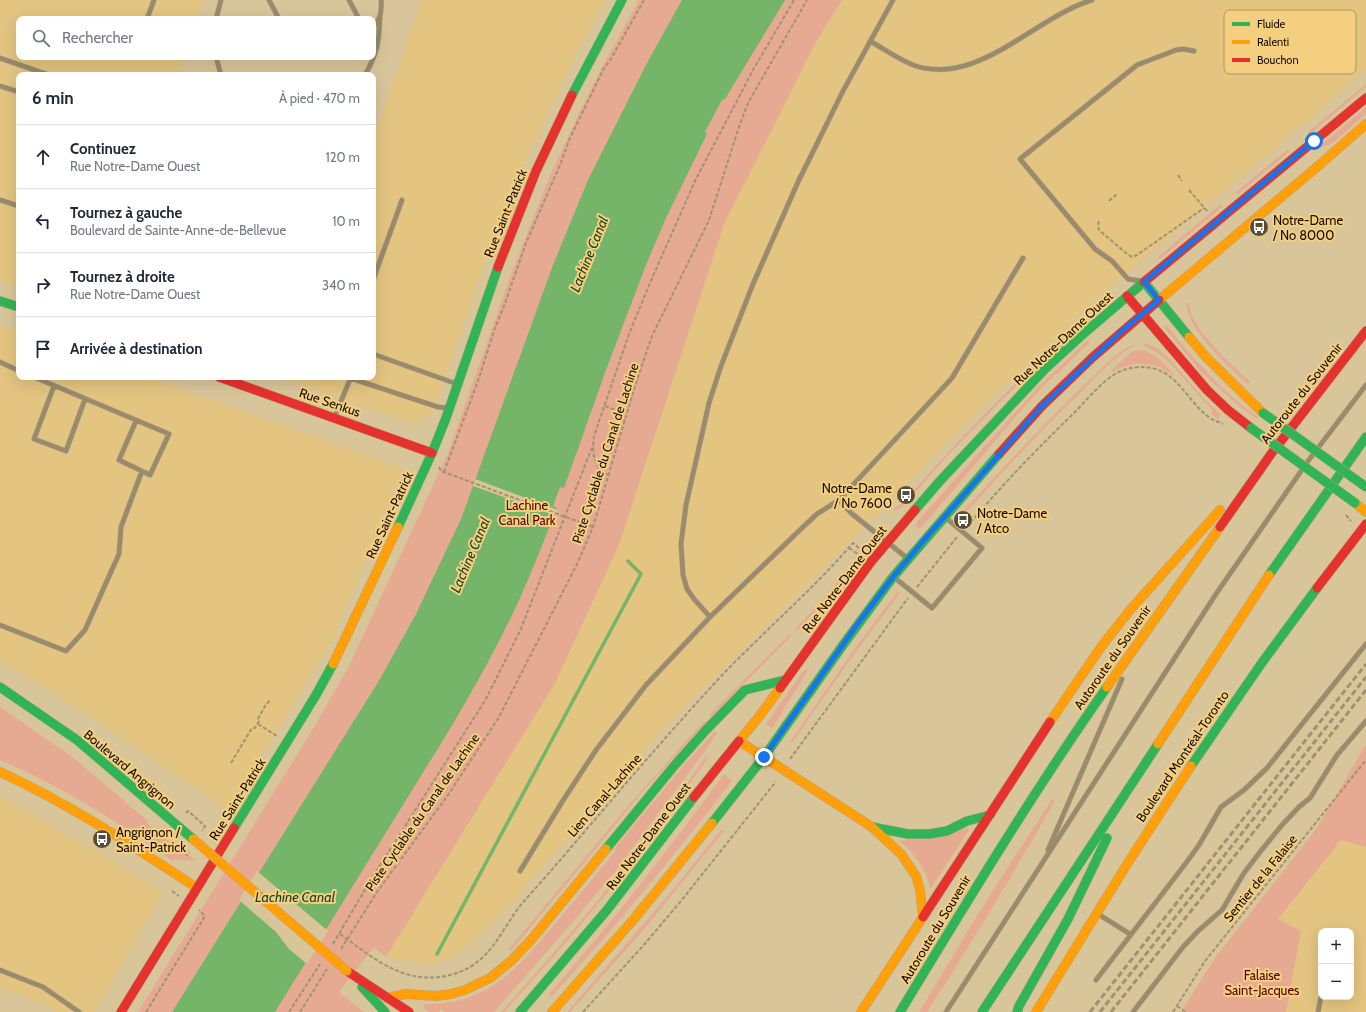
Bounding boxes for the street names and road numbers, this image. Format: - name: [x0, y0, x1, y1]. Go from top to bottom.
- street label: Rue Saint-Patrick: [480, 166, 530, 260]
- street label: Rue Notre-Dame Ouest: [1010, 287, 1117, 388]
- street label: Autoroute du Souvenir: [1257, 339, 1346, 447]
- street label: Piste Cyclable du Canal de Lachine: [568, 361, 642, 545]
- street label: Rue Senkus: [297, 384, 363, 420]
- street label: Rue Saint-Patrick: [362, 469, 416, 561]
- street label: Rue Notre-Dame Ouest: [798, 522, 890, 636]
- street label: Autoroute du Souvenir: [1070, 601, 1154, 712]
- street label: Boulevard Montréal-Toronto: [1132, 687, 1232, 825]
- street label: Boulevard Angrignon: [81, 726, 179, 812]
- street label: Piste Cyclable du Canal de Lachine: [361, 730, 483, 894]
- street label: Lien Canal-Lachine: [564, 750, 645, 840]
- street label: Rue Saint-Patrick: [205, 755, 269, 843]
- street label: Rue Notre-Dame Ouest: [602, 779, 694, 893]
- street label: Sentier de la Falaise: [1220, 831, 1300, 925]
- street label: Autoroute du Souvenir: [896, 871, 974, 986]

